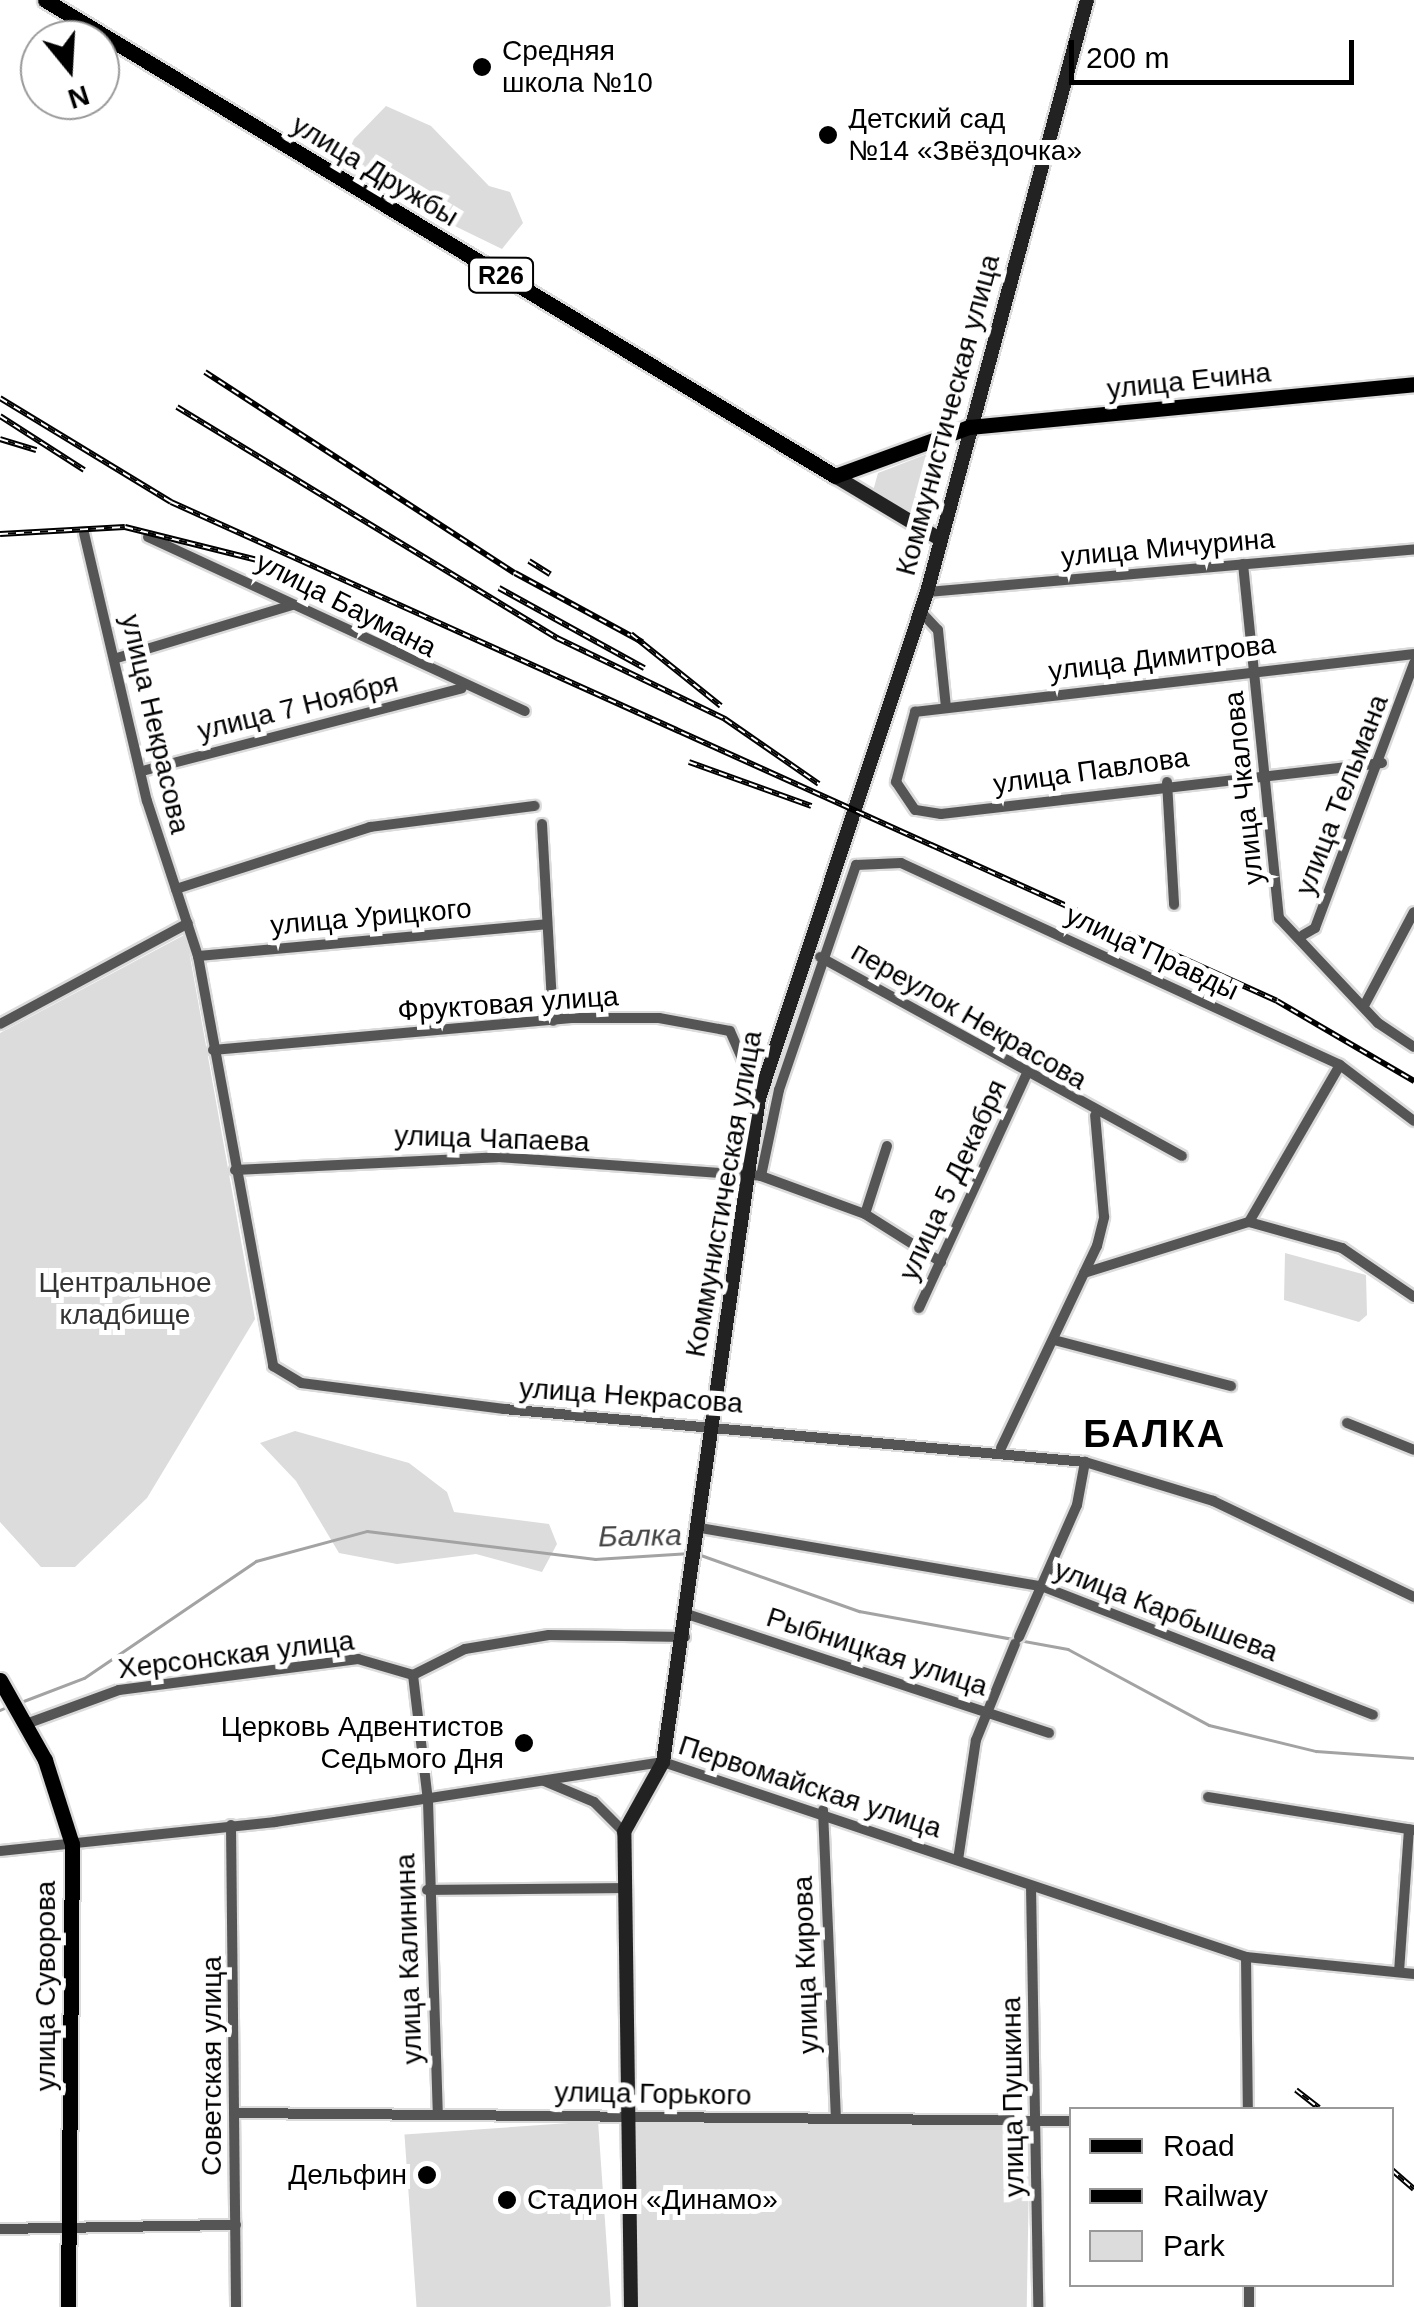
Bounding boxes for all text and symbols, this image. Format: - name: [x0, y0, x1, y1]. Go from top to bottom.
- north arrow: [20, 20, 120, 120]
- scale bar: [1074, 20, 1359, 82]
- place label: Средняя школа №10: [502, 34, 653, 100]
- text: 200 m: [1086, 41, 1169, 74]
- marker: Средняя школа №10: [471, 56, 493, 78]
- text: N: [64, 79, 93, 115]
- place label: Детский сад №14 «Звёздочка»: [848, 102, 1082, 168]
- street label: улица Дружбы: [286, 108, 464, 234]
- marker: Детский сад №14 «Звёздочка»: [817, 124, 839, 146]
- street label: Коммунистическая улица: [889, 251, 1007, 579]
- road number: R26: [466, 255, 536, 295]
- street label: улица Ечина: [1105, 356, 1273, 406]
- street label: улица Мичурина: [1060, 522, 1276, 574]
- street label: улица Баумана: [250, 545, 442, 665]
- street label: улица Некрасова: [113, 611, 197, 837]
- street label: улица Димитрова: [1047, 627, 1277, 689]
- street label: улица 7 Ноября: [194, 666, 402, 748]
- street label: улица Чкалова: [1217, 690, 1271, 886]
- street label: улица Тельмана: [1288, 690, 1396, 900]
- street label: улица Павлова: [991, 741, 1191, 801]
- street label: улица Урицкого: [269, 891, 473, 943]
- street label: улица Правды: [1060, 898, 1244, 1008]
- street label: переулок Некрасова: [845, 935, 1093, 1097]
- street label: Фруктовая улица: [396, 980, 620, 1028]
- street label: Коммунистическая улица: [679, 1028, 769, 1360]
- street label: улица 5 Декабря: [892, 1074, 1014, 1286]
- street label: улица Чапаева: [394, 1119, 590, 1159]
- park label: Центральное кладбище: [38, 1266, 212, 1332]
- street label: улица Некрасова: [518, 1371, 744, 1421]
- district label: БАЛКА: [1083, 1412, 1227, 1458]
- water label: Балка: [598, 1517, 682, 1555]
- street label: улица Карбышева: [1050, 1553, 1282, 1669]
- street label: Рыбницкая улица: [762, 1600, 992, 1704]
- street label: Херсонская улица: [116, 1624, 356, 1686]
- place label: Церковь Адвентистов Седьмого Дня: [221, 1710, 504, 1776]
- street label: Первомайская улица: [674, 1729, 946, 1845]
- marker: Церковь Адвентистов Седьмого Дня: [513, 1732, 535, 1754]
- street label: улица Калинина: [389, 1853, 429, 2065]
- street label: улица Кирова: [786, 1875, 826, 2055]
- street label: улица Суворова: [29, 1881, 63, 2091]
- street label: Советская улица: [195, 1956, 229, 2176]
- street label: улица Пушкина: [994, 1997, 1032, 2197]
- street label: улица Горького: [554, 2075, 752, 2113]
- legend: [1069, 2107, 1394, 2287]
- text: Road: [1163, 2129, 1235, 2162]
- place label: Дельфин: [288, 2158, 407, 2192]
- marker: Дельфин: [416, 2164, 438, 2186]
- text: Railway: [1163, 2179, 1268, 2212]
- place label: Стадион «Динамо»: [527, 2183, 778, 2217]
- marker: Стадион «Динамо»: [496, 2189, 518, 2211]
- text: Park: [1163, 2229, 1225, 2262]

